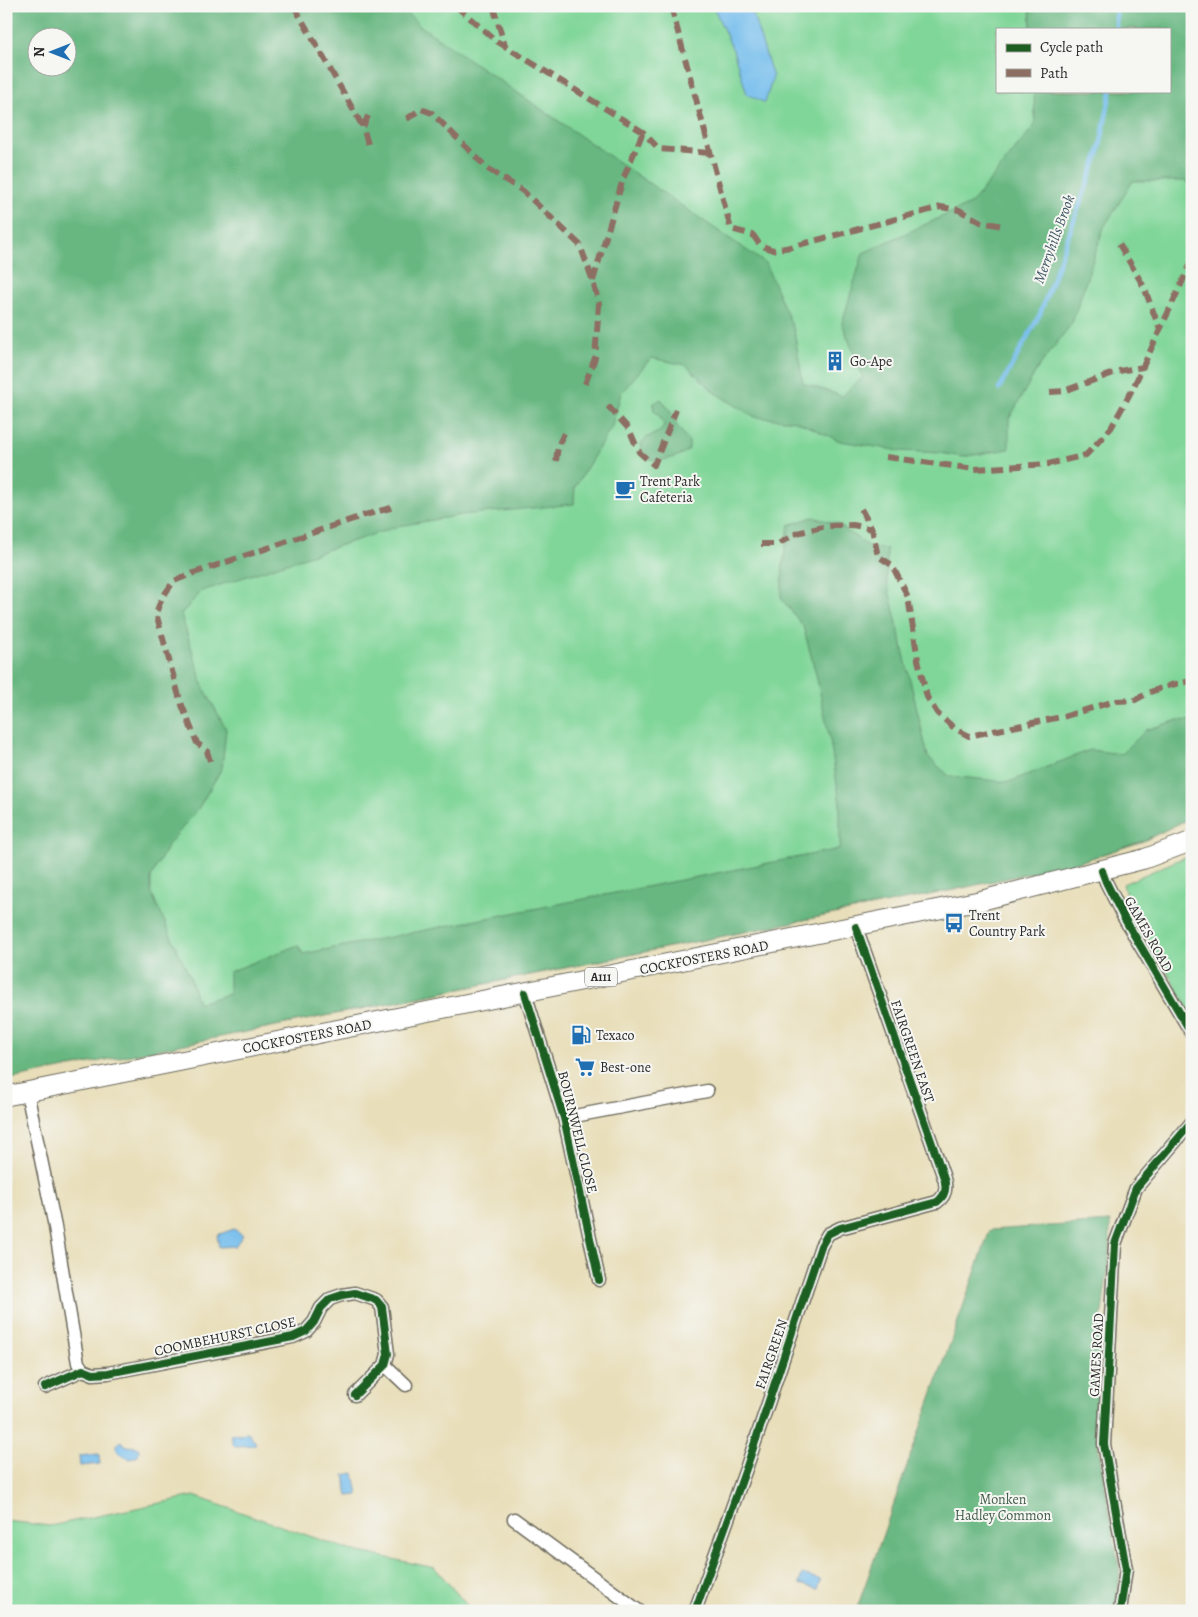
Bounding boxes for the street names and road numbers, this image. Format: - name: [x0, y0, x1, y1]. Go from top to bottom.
- street label: GAMES ROAD: [1120, 893, 1177, 976]
- street label: COCKFOSTERS ROAD: [638, 936, 770, 979]
- road number: A111: [585, 968, 617, 986]
- street label: FAIRGREEN EAST: [886, 997, 939, 1105]
- street label: COCKFOSTERS ROAD: [241, 1015, 373, 1058]
- street label: BOURNWELL CLOSE: [553, 1069, 602, 1195]
- street label: COOMBEHURST CLOSE: [153, 1312, 298, 1361]
- street label: GAMES ROAD: [1085, 1313, 1108, 1397]
- street label: FAIRGREEN: [751, 1317, 792, 1392]

